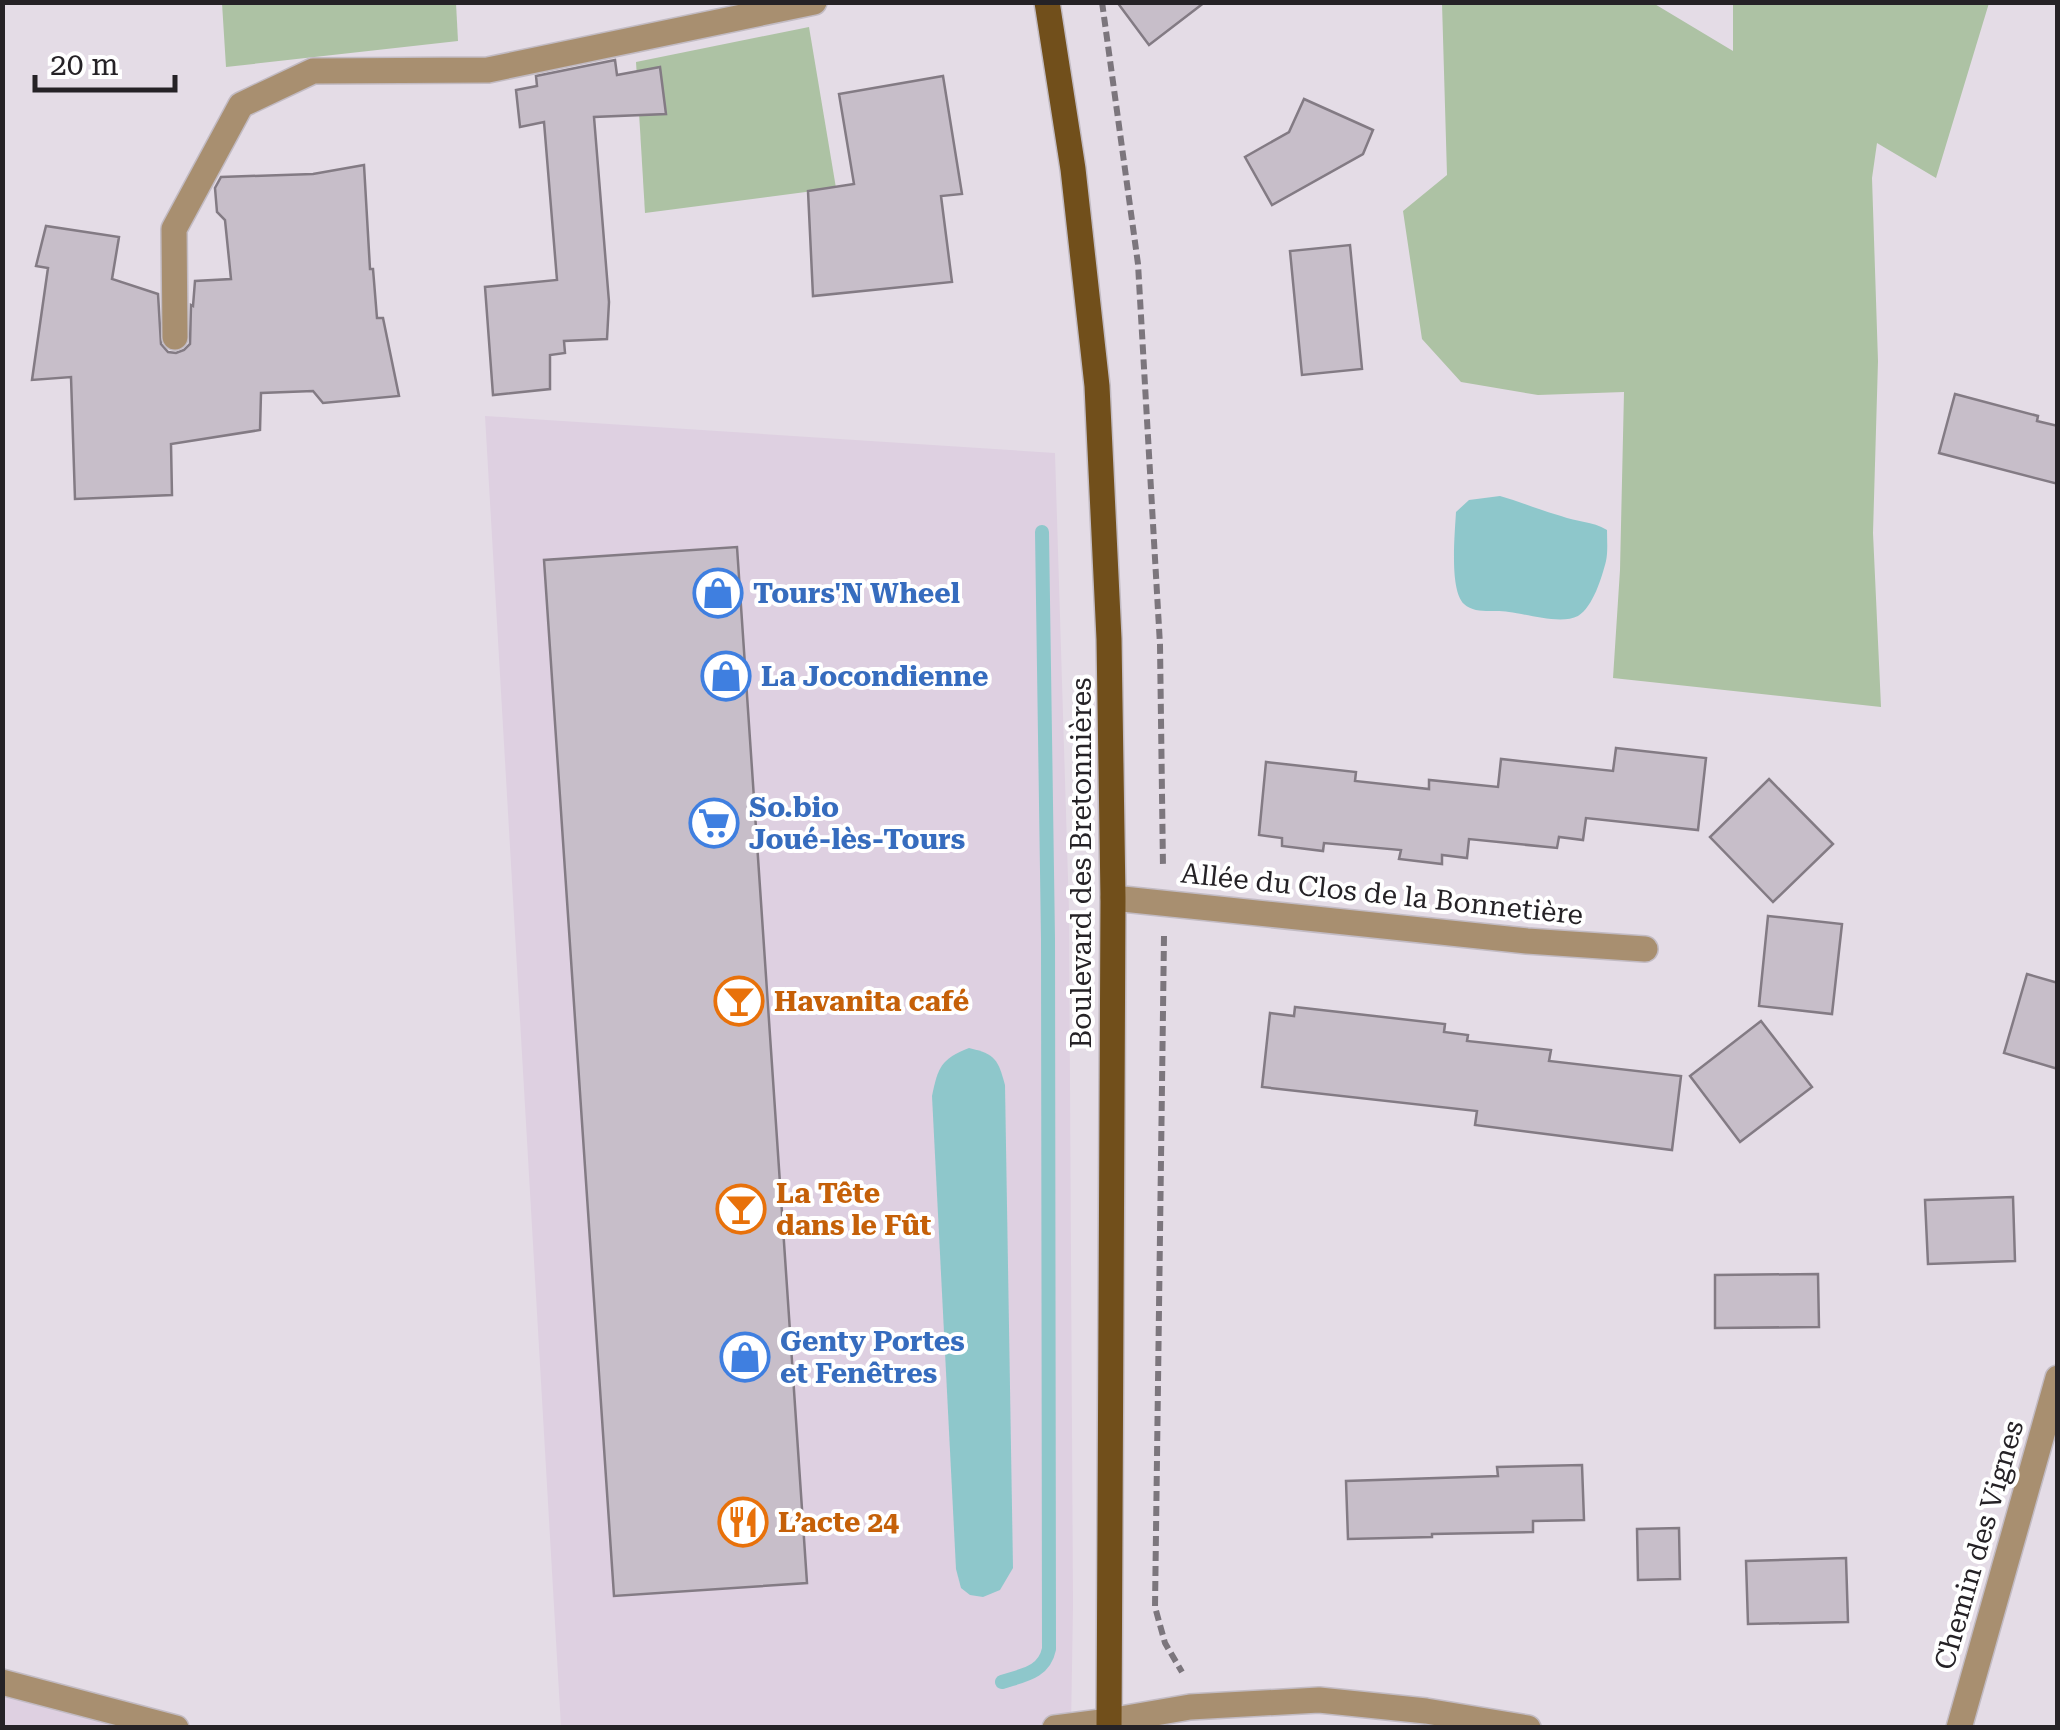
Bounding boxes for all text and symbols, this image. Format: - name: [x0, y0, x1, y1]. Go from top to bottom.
- scale bar: [35, 30, 175, 92]
- text: 20 m: [50, 47, 119, 82]
- shop icon: Tours'N Wheel: [692, 567, 744, 619]
- place label: Tours'N Wheel: [753, 577, 960, 610]
- shop icon: La Jocondienne: [700, 650, 752, 702]
- place label: La Jocondienne: [761, 660, 989, 693]
- street label: Boulevard des Bretonnières: [1065, 677, 1098, 1049]
- place label: So.bio Joué-lès-Tours: [749, 791, 965, 856]
- supermarket icon: So.bio Joué-lès-Tours: [688, 797, 740, 849]
- street label: Allée du Clos de la Bonnetière: [1179, 856, 1585, 932]
- bar icon: Havanita café: [713, 975, 765, 1027]
- place label: Havanita café: [774, 985, 969, 1018]
- place label: La Tête dans le Fût: [776, 1177, 931, 1242]
- bar icon: La Tête dans le Fût: [715, 1183, 767, 1235]
- place label: Genty Portes et Fenêtres: [780, 1325, 965, 1390]
- shop icon: Genty Portes et Fenêtres: [719, 1331, 771, 1383]
- street label: Chemin des Vignes: [1928, 1416, 2030, 1674]
- restaurant icon: L’acte 24: [717, 1496, 769, 1548]
- place label: L’acte 24: [778, 1506, 899, 1539]

